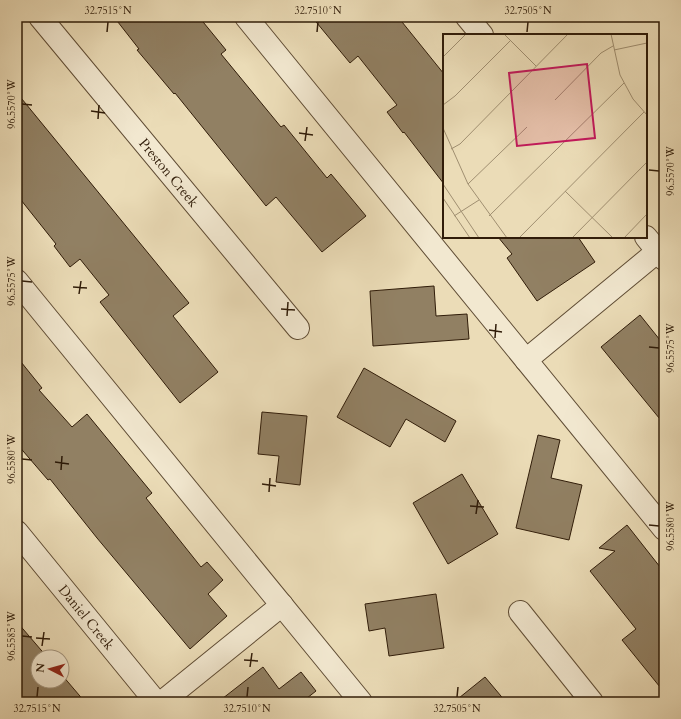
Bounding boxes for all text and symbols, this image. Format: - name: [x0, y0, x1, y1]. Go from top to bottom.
- text: 32.7515°N: [85, 4, 132, 18]
- text: 32.7510°N: [295, 4, 342, 18]
- text: 32.7505°N: [505, 4, 552, 18]
- inset map: [443, 34, 647, 238]
- text: 96.5570°W: [5, 78, 19, 129]
- street label: Preston Creek: [135, 134, 203, 211]
- text: 96.5570°W: [664, 145, 678, 196]
- text: 96.5575°W: [5, 255, 19, 306]
- text: 96.5575°W: [664, 322, 678, 373]
- text: 96.5580°W: [5, 433, 19, 484]
- text: 96.5580°W: [664, 500, 678, 551]
- street label: Daniel Creek: [54, 581, 119, 654]
- text: 96.5585°W: [5, 610, 19, 661]
- north arrow: [30, 649, 70, 689]
- text: N: [33, 662, 49, 674]
- text: 32.7515°N: [14, 702, 61, 716]
- text: 32.7510°N: [224, 702, 271, 716]
- text: 32.7505°N: [434, 702, 481, 716]

